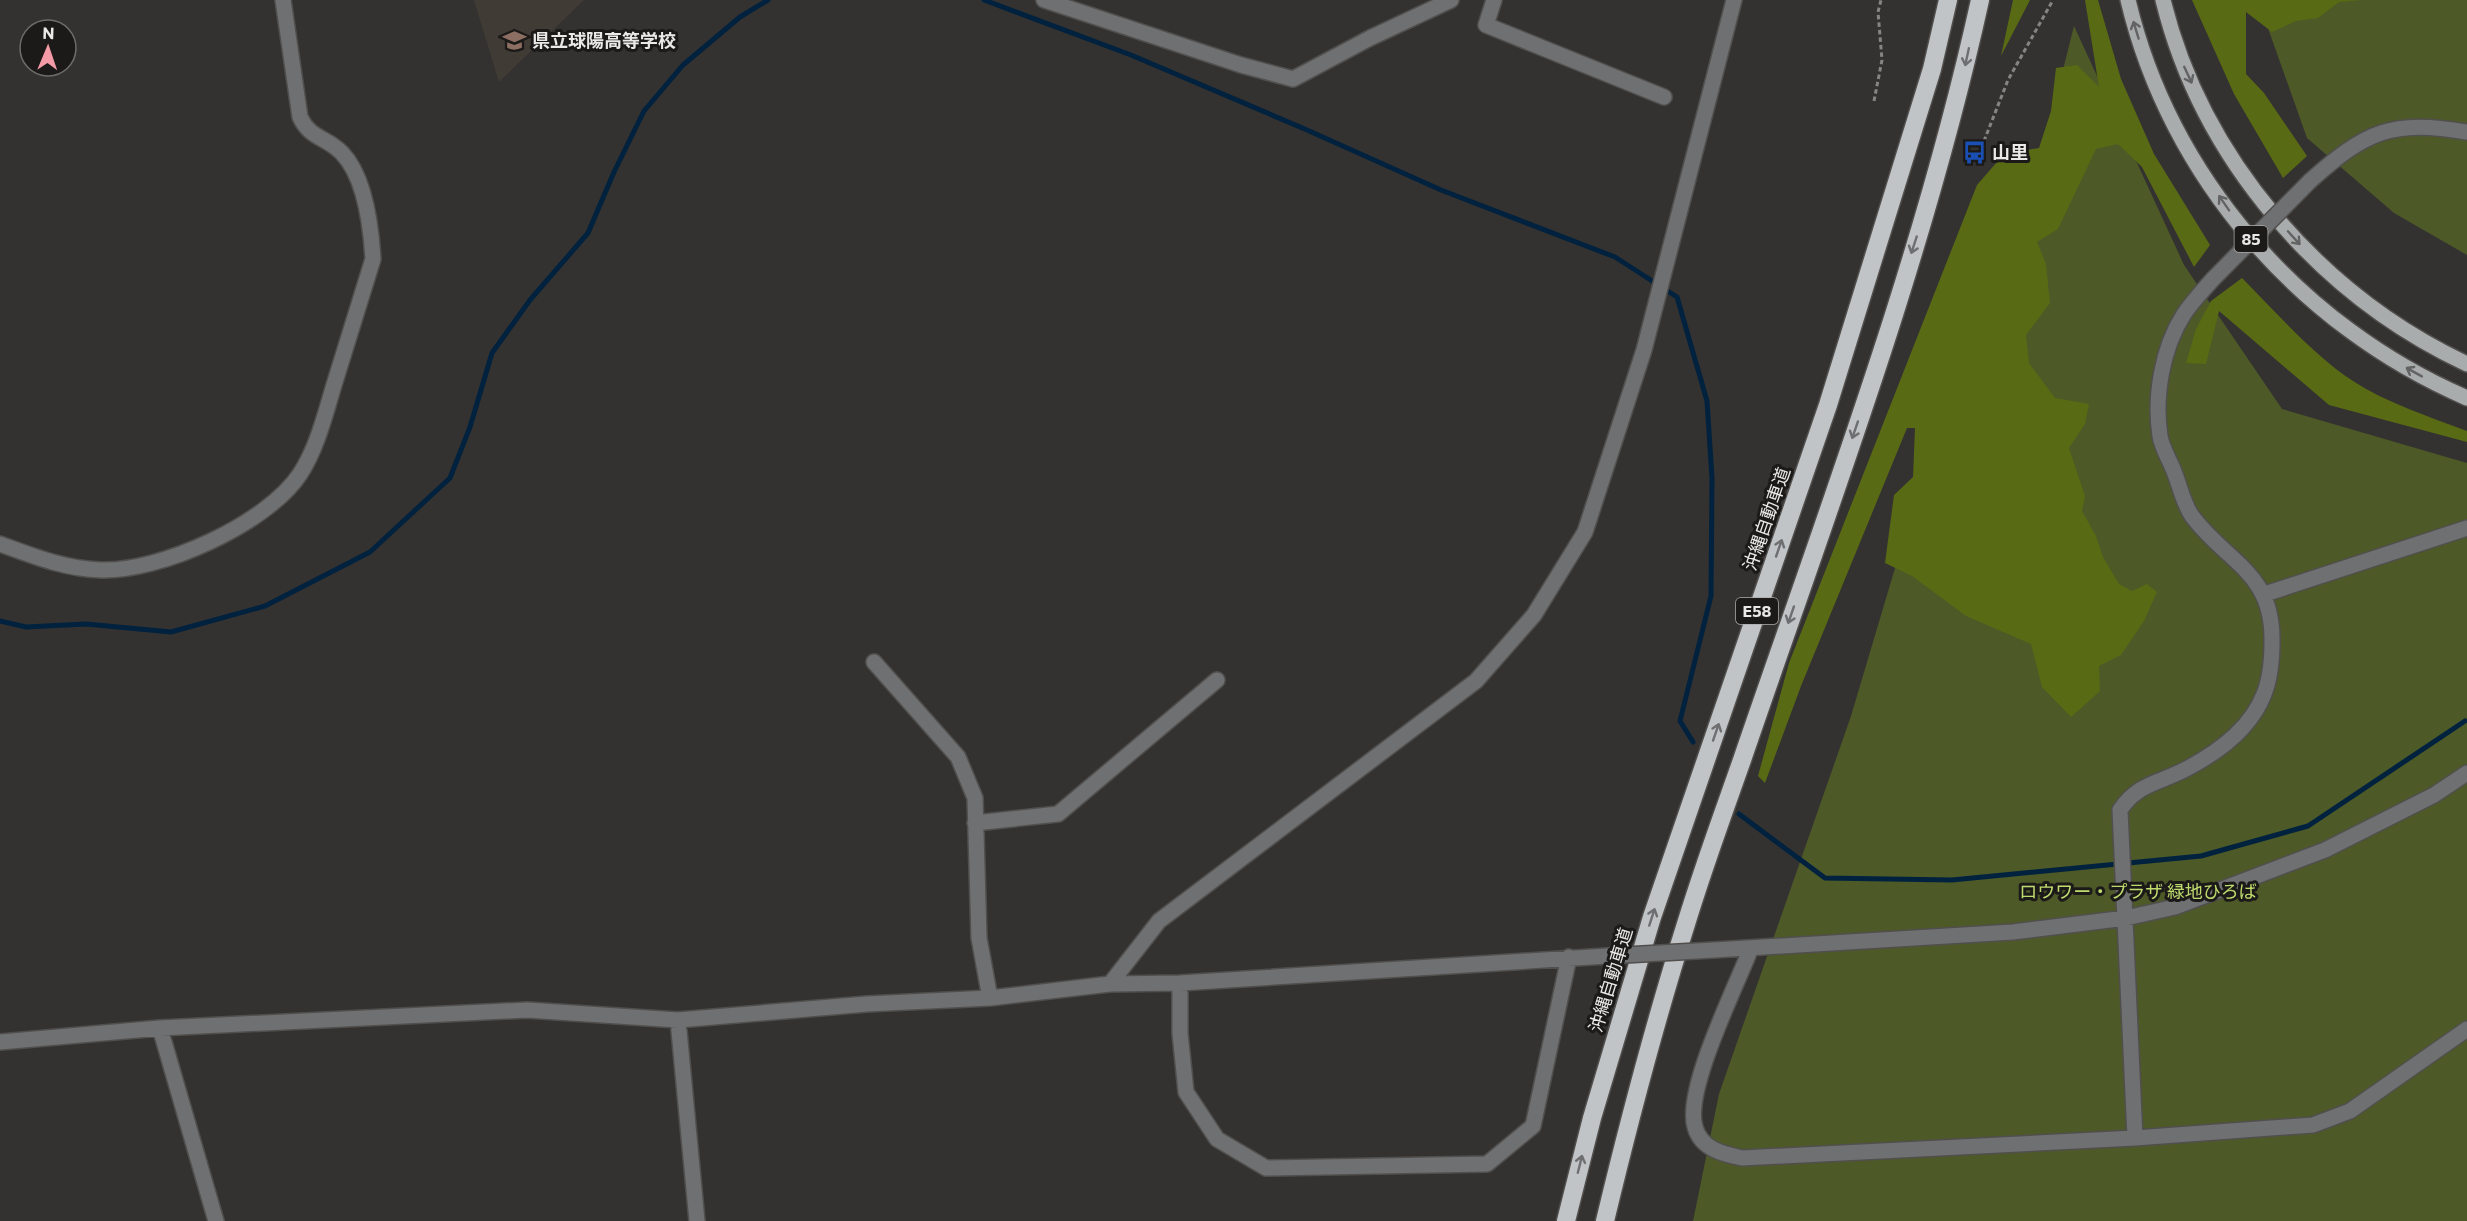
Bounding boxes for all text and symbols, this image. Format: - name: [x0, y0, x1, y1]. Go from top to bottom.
- north arrow: [18, 18, 78, 78]
- one-way arrow: [2130, 21, 2141, 40]
- text: N: [42, 23, 55, 42]
- school or university icon: 県立球陽高等学校: [501, 28, 527, 54]
- place label: 県立球陽高等学校: [532, 29, 676, 51]
- one-way arrow: [1961, 47, 1973, 66]
- one-way arrow: [2183, 66, 2195, 84]
- bus stop icon: 山里: [1961, 140, 1987, 166]
- place label: 山里: [1992, 141, 2028, 163]
- one-way arrow: [2218, 195, 2230, 211]
- road number: 85: [2234, 226, 2268, 252]
- one-way arrow: [2287, 230, 2301, 245]
- one-way arrow: [1908, 235, 1919, 254]
- one-way arrow: [2406, 366, 2424, 377]
- one-way arrow: [1848, 420, 1859, 439]
- street label: 沖縄自動車道: [1738, 464, 1794, 573]
- one-way arrow: [1774, 539, 1785, 558]
- road number: E58: [1736, 598, 1778, 624]
- one-way arrow: [1785, 605, 1796, 624]
- one-way arrow: [1711, 723, 1722, 742]
- park label: ロウワー・プラザ 緑地ひろば: [2019, 880, 2257, 902]
- one-way arrow: [1648, 908, 1659, 927]
- street label: 沖縄自動車道: [1584, 925, 1636, 1035]
- one-way arrow: [1575, 1155, 1587, 1174]

